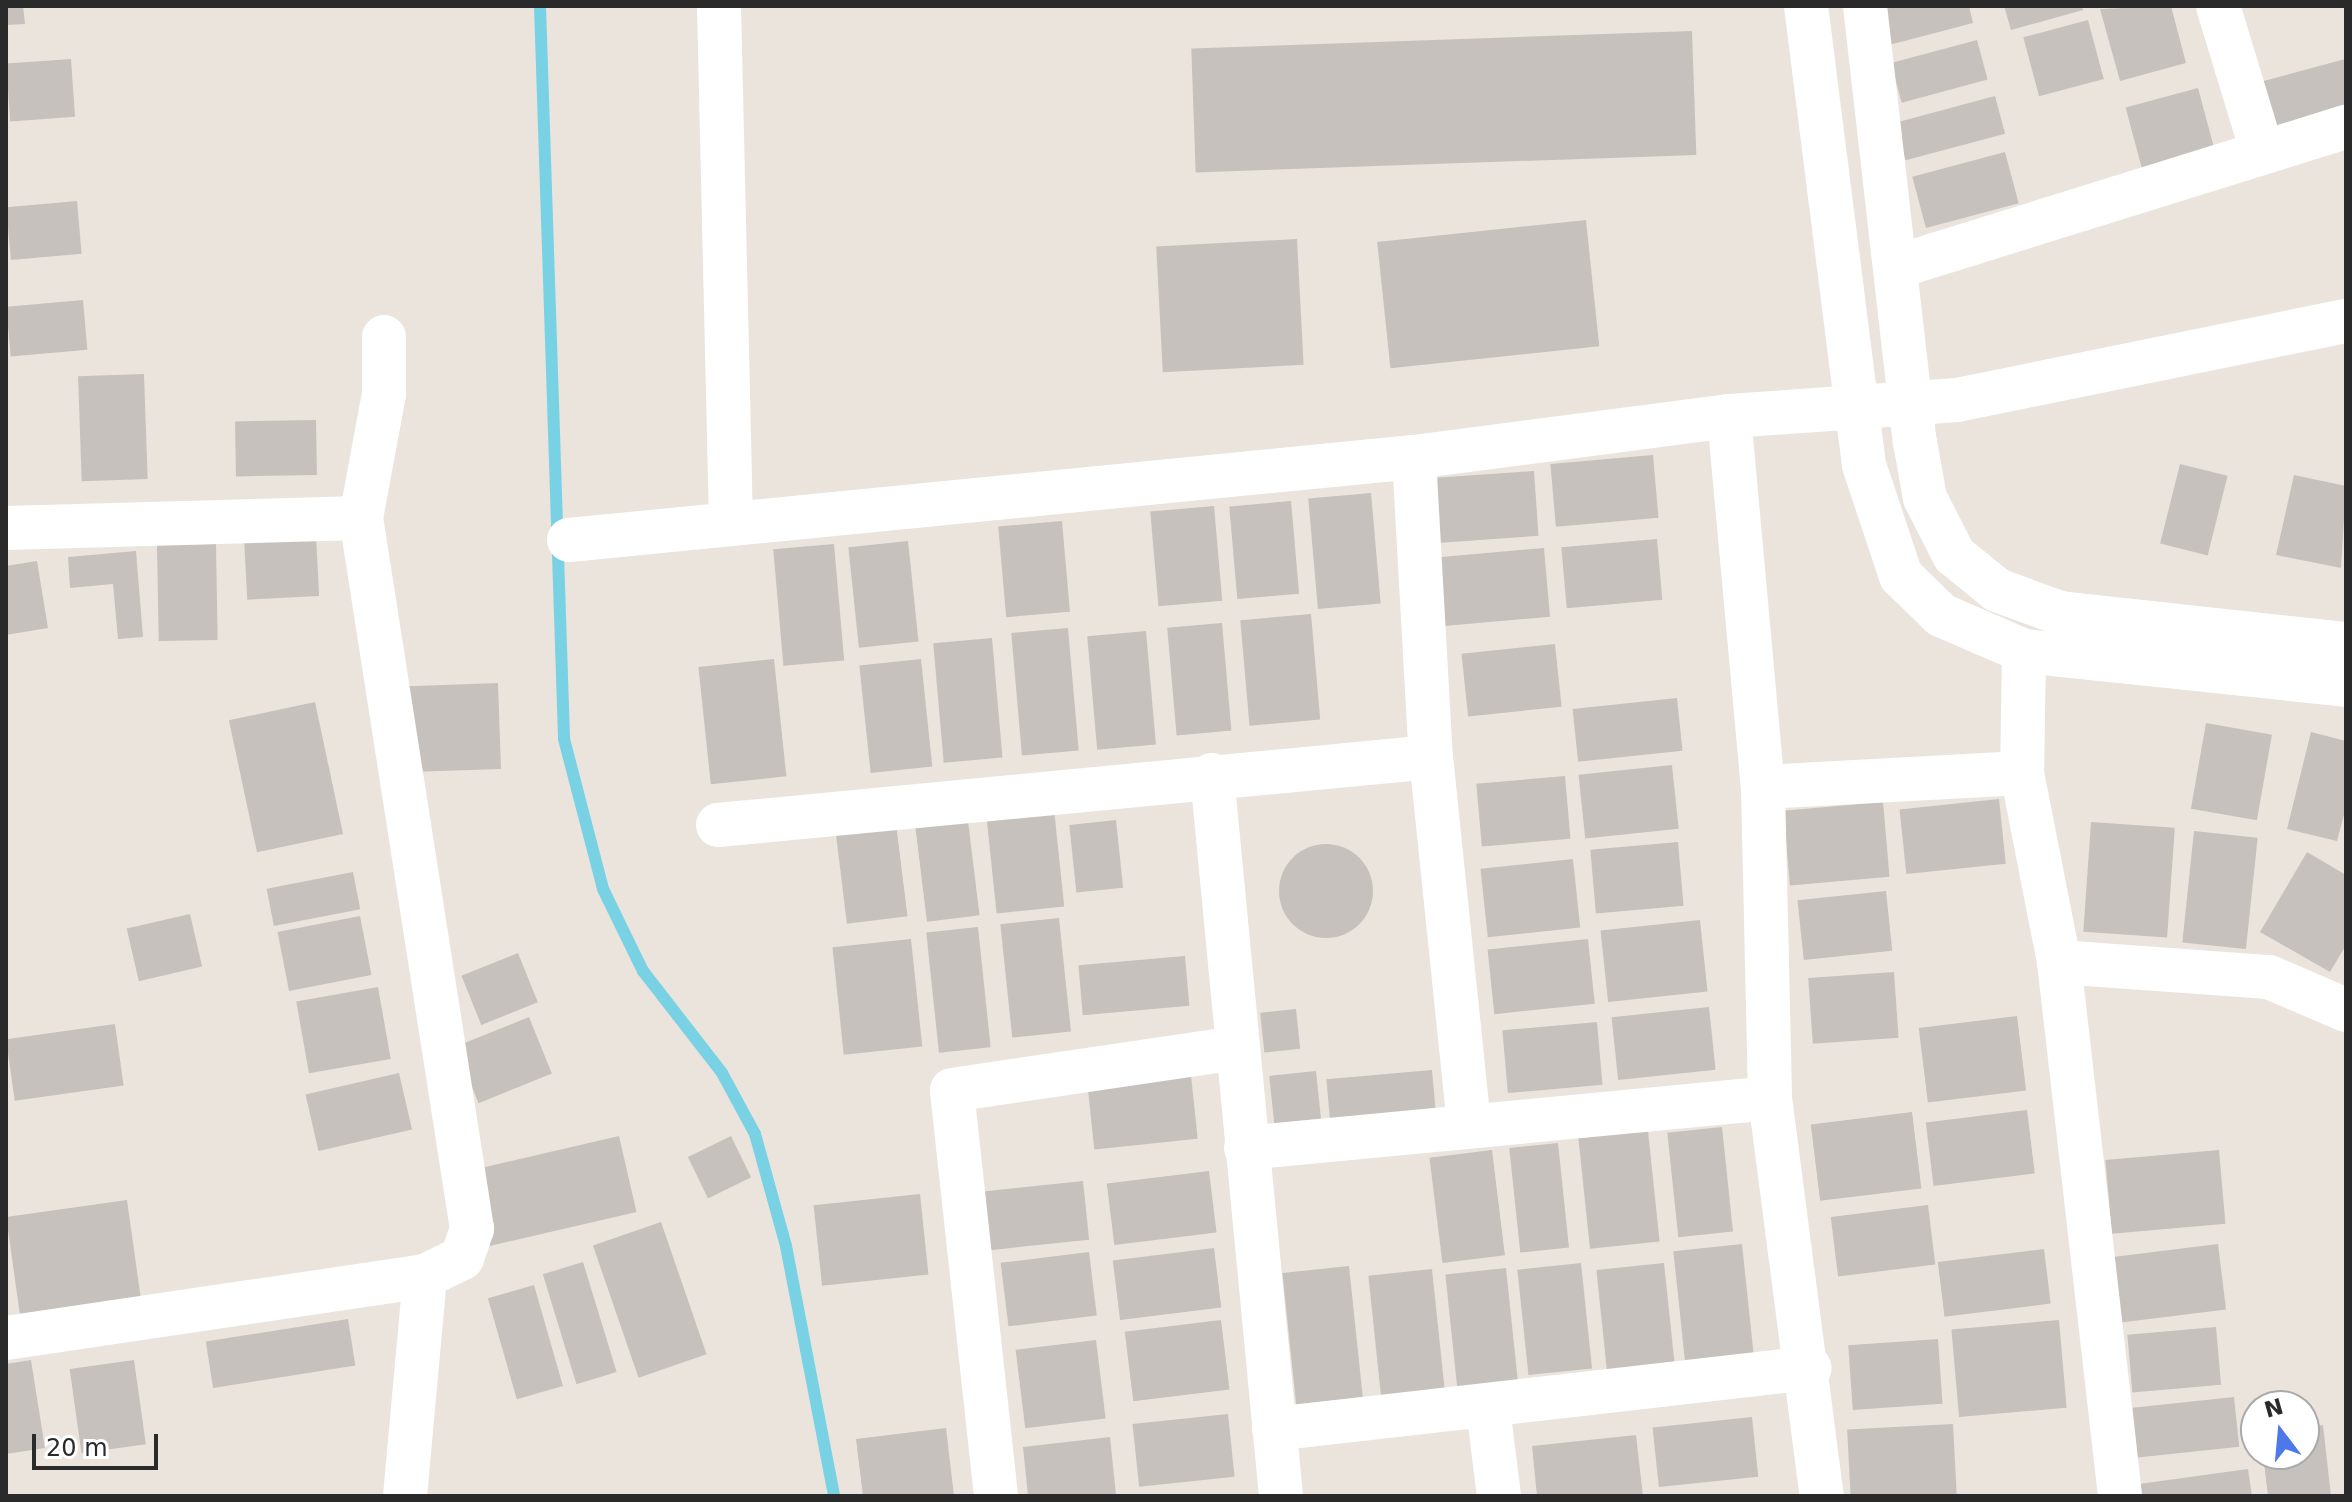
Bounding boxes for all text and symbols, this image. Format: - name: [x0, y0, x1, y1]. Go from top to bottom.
- north arrow: [2240, 1390, 2320, 1470]
- text: N: [2261, 1394, 2286, 1423]
- scale bar: [36, 1418, 162, 1468]
- text: 20 m: [46, 1434, 108, 1462]

